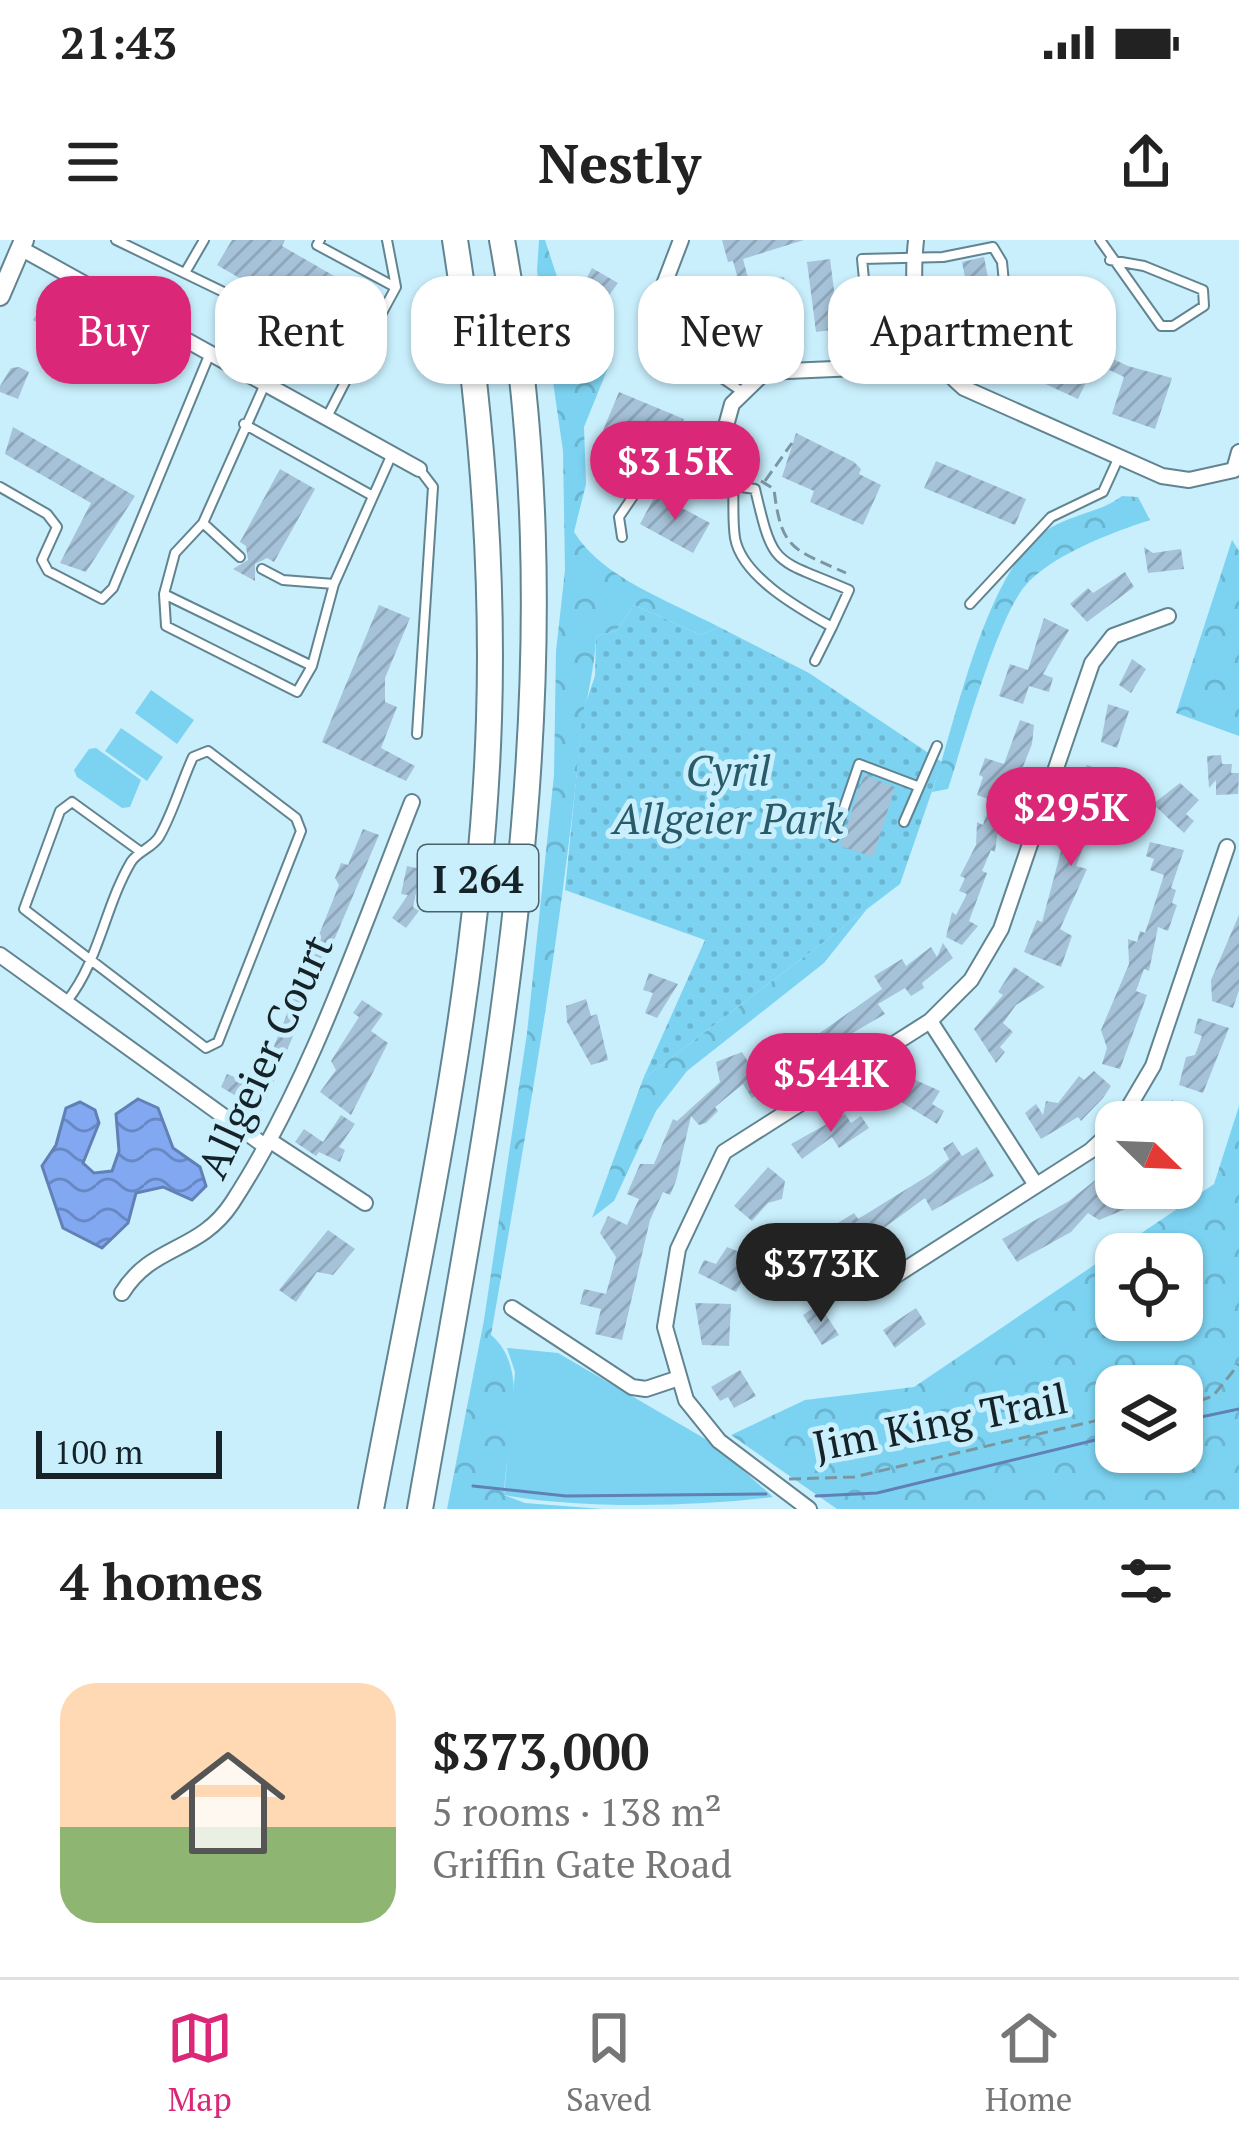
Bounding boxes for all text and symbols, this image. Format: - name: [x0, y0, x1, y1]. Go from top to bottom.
- text: 21:43: [60, 12, 177, 72]
- text: Nestly: [538, 127, 701, 198]
- icon: menu: [60, 129, 126, 195]
- icon: share: [1113, 129, 1179, 195]
- chip: Buy: [36, 276, 191, 384]
- chip: Rent: [215, 276, 387, 384]
- chip: Filters: [411, 276, 614, 384]
- chip: New: [638, 276, 804, 384]
- chip: Apartment: [828, 276, 1116, 384]
- pin: $315K: [591, 421, 759, 523]
- text: $315K: [617, 434, 733, 486]
- park label: Cyril Allgeier Park: [609, 742, 844, 846]
- pin: $295K: [987, 767, 1155, 869]
- text: $295K: [1013, 780, 1129, 832]
- road number: I 264: [418, 845, 538, 911]
- street label: Allgeier Court: [183, 925, 345, 1187]
- pin: $544K: [747, 1033, 915, 1135]
- text: $544K: [773, 1046, 889, 1098]
- north arrow: [1095, 1101, 1203, 1209]
- map controls: [1095, 1101, 1203, 1473]
- pin: $373K: [737, 1223, 905, 1325]
- button: locate: [1095, 1233, 1203, 1341]
- text: $373K: [763, 1236, 879, 1288]
- button: layers: [1095, 1365, 1203, 1473]
- street label: Jim King Trail: [808, 1369, 1072, 1473]
- scale bar: [36, 1425, 222, 1478]
- text: 100 m: [54, 1430, 143, 1473]
- text: 4 homes: [60, 1547, 263, 1615]
- icon: filters: [1113, 1548, 1179, 1614]
- text: $373,000: [432, 1717, 649, 1785]
- icon: home: [156, 1731, 300, 1875]
- text: 5 rooms · 138 m²: [432, 1785, 722, 1837]
- text: Griffin Gate Road: [432, 1837, 732, 1889]
- tab: Map: [167, 2005, 233, 2120]
- tab: Saved: [566, 2005, 652, 2120]
- tab: Home: [985, 2005, 1072, 2120]

